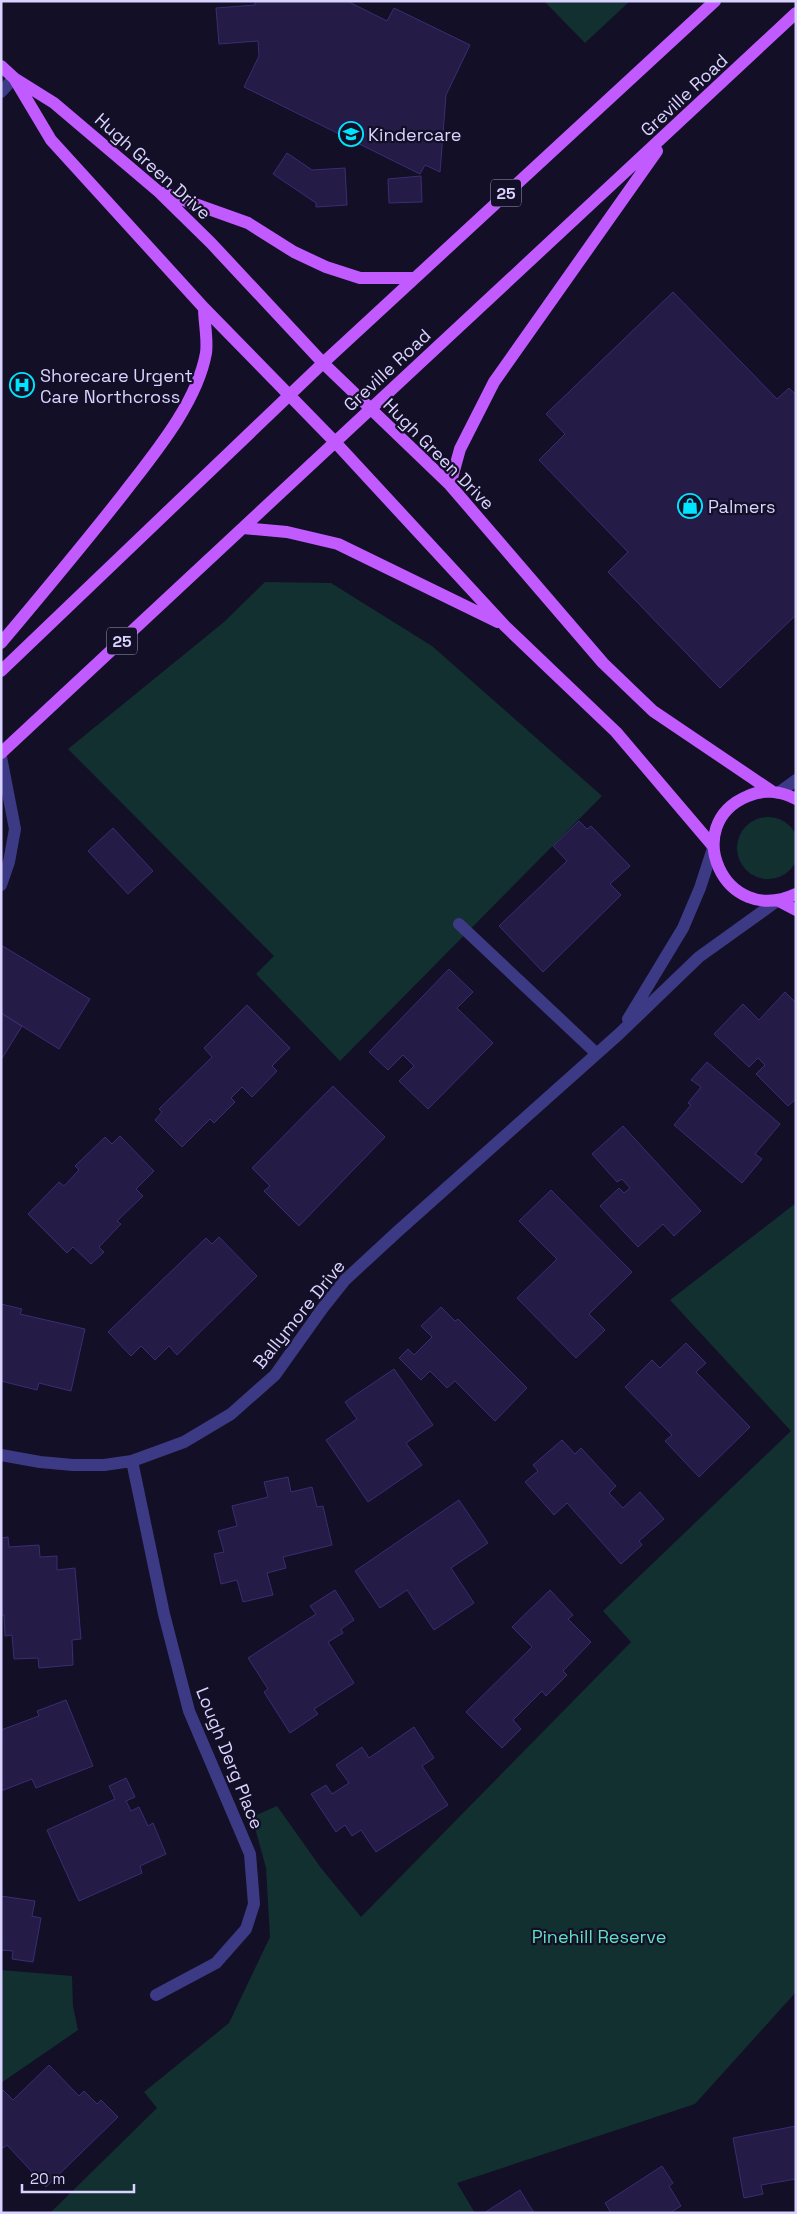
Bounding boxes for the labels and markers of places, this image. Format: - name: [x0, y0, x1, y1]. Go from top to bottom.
- school or university icon: Kindercare: [338, 121, 364, 147]
- place label: Kindercare: [368, 123, 461, 146]
- place label: Shorecare Urgent Care Northcross: [40, 364, 193, 408]
- hospital icon: Shorecare Urgent Care Northcross: [9, 372, 35, 398]
- shop icon: Palmers: [677, 493, 703, 519]
- place label: Palmers: [708, 495, 776, 518]

